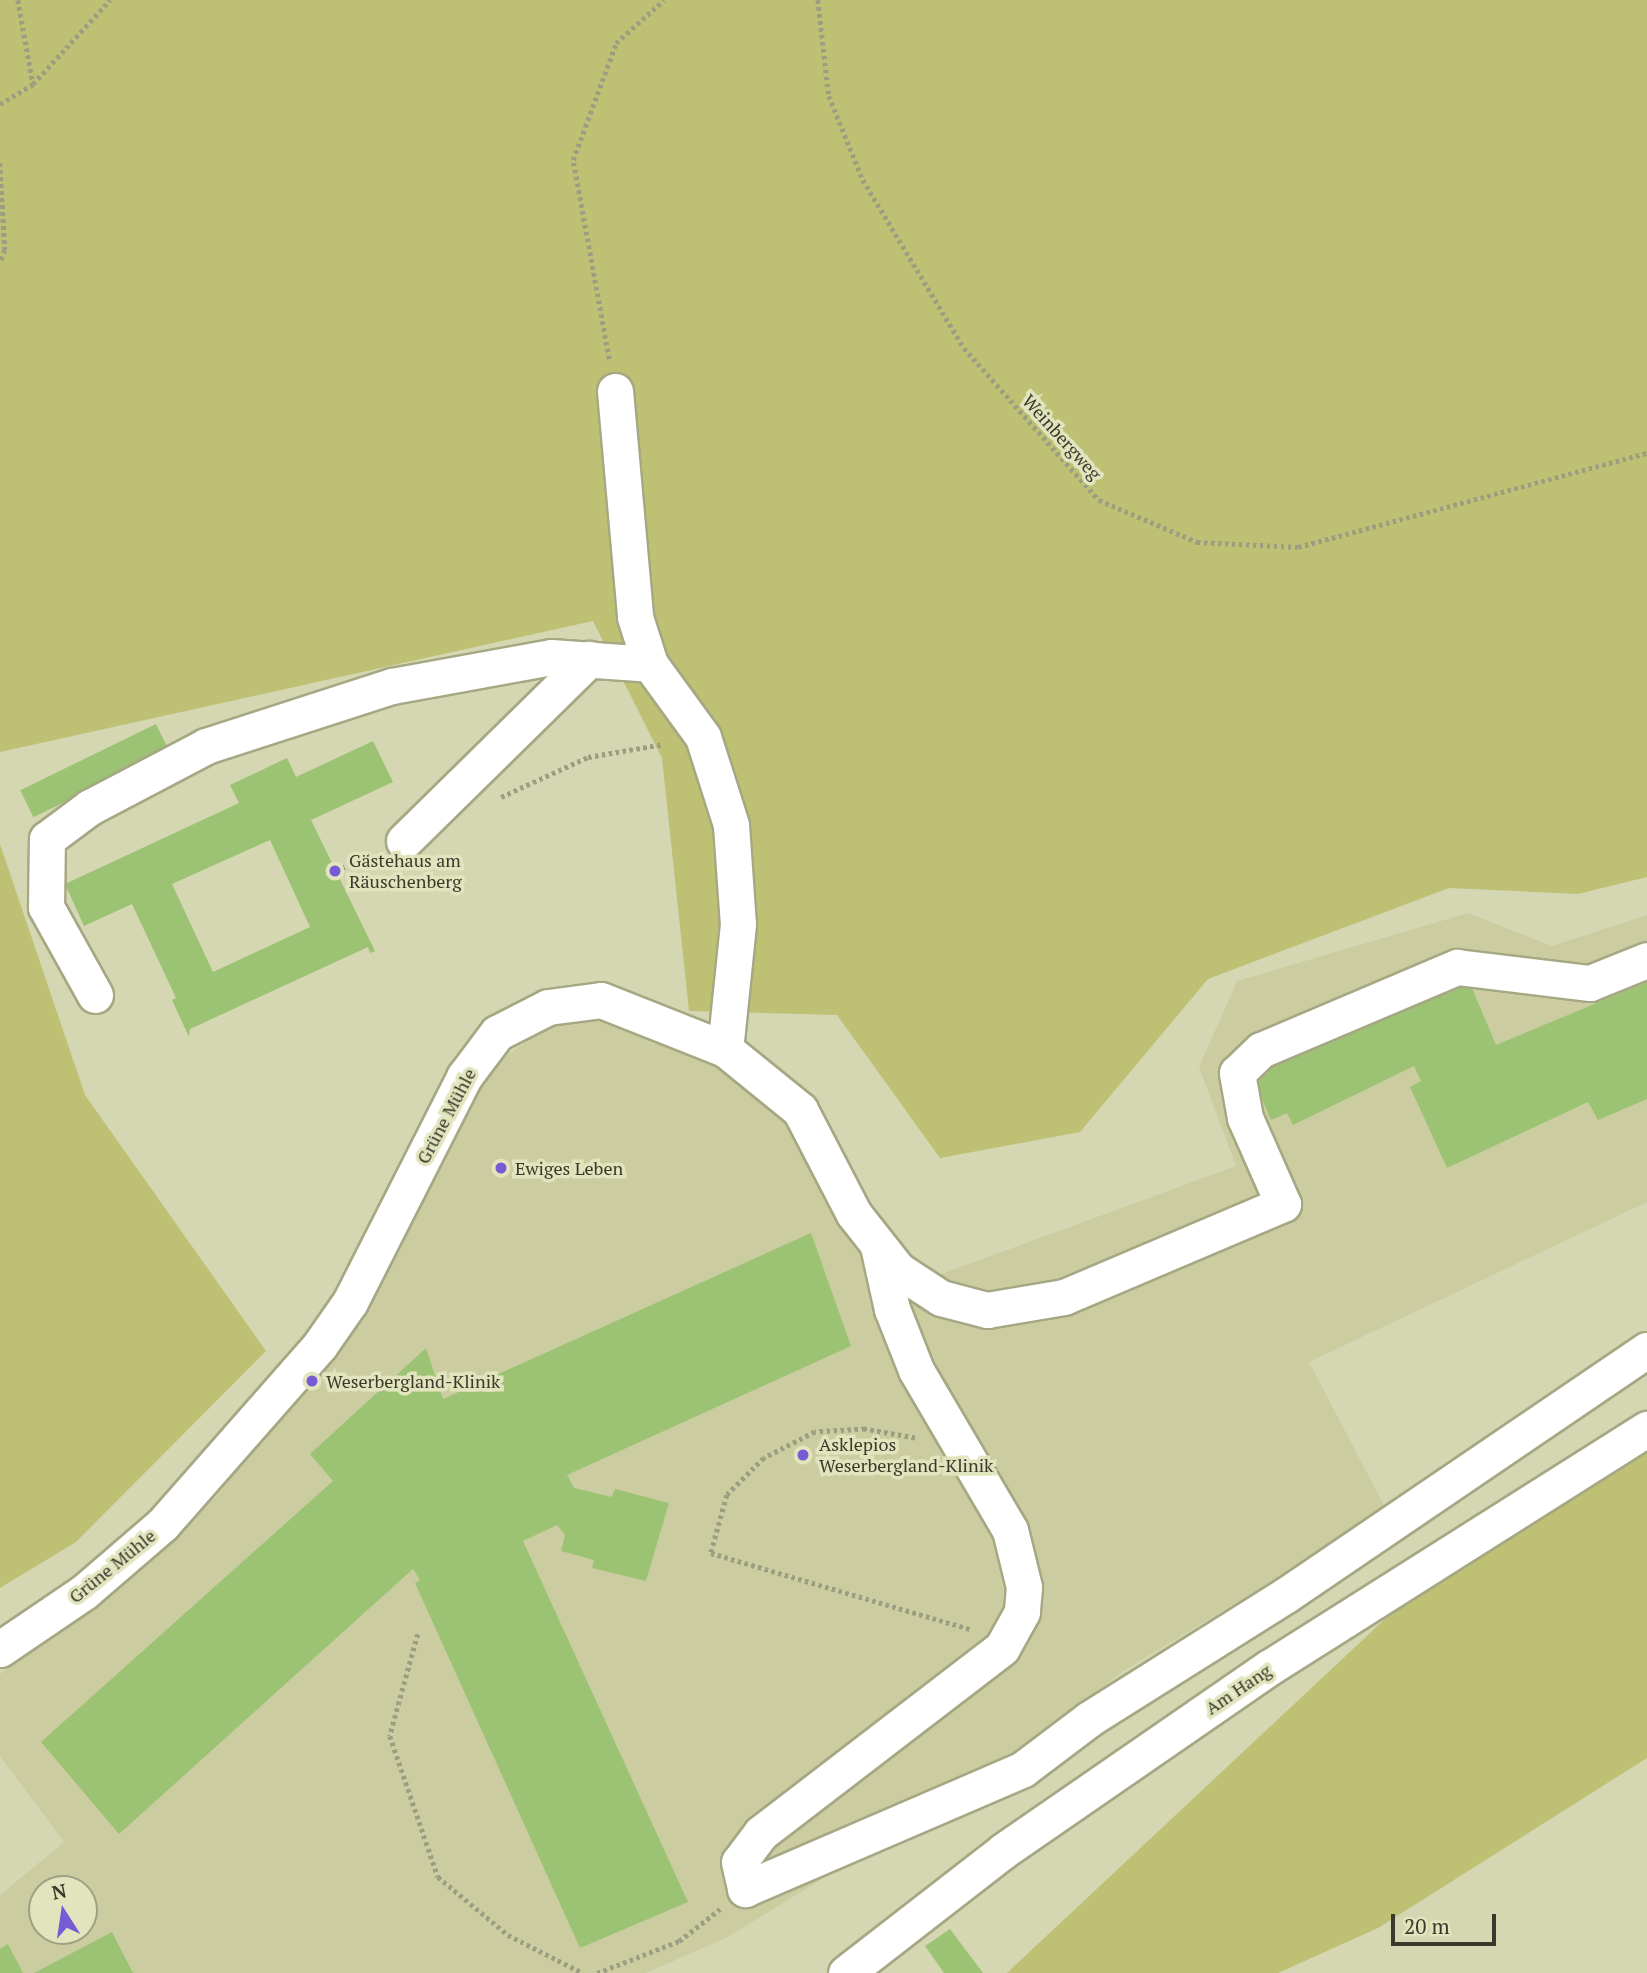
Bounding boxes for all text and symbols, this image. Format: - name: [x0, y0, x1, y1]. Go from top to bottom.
- street label: Weinbergweg: [1018, 390, 1106, 484]
- place label: Gästehaus am Räuschenberg: [349, 850, 462, 892]
- marker: Gästehaus am Räuschenberg: [327, 863, 343, 879]
- street label: Grüne Mühle: [412, 1065, 480, 1167]
- place label: Ewiges Leben: [515, 1157, 623, 1179]
- marker: Ewiges Leben: [493, 1160, 509, 1176]
- place label: Weserbergland-Klinik: [326, 1370, 500, 1392]
- marker: Weserbergland-Klinik: [304, 1373, 320, 1389]
- place label: Asklepios Weserbergland-Klinik: [819, 1434, 993, 1476]
- marker: Asklepios Weserbergland-Klinik: [793, 1445, 813, 1465]
- street label: Grüne Mühle: [65, 1525, 159, 1607]
- street label: Am Hang: [1201, 1659, 1275, 1719]
- north arrow: [28, 1875, 98, 1945]
- text: N: [49, 1877, 69, 1905]
- scale bar: [1395, 1899, 1500, 1943]
- text: 20 m: [1404, 1912, 1450, 1940]

